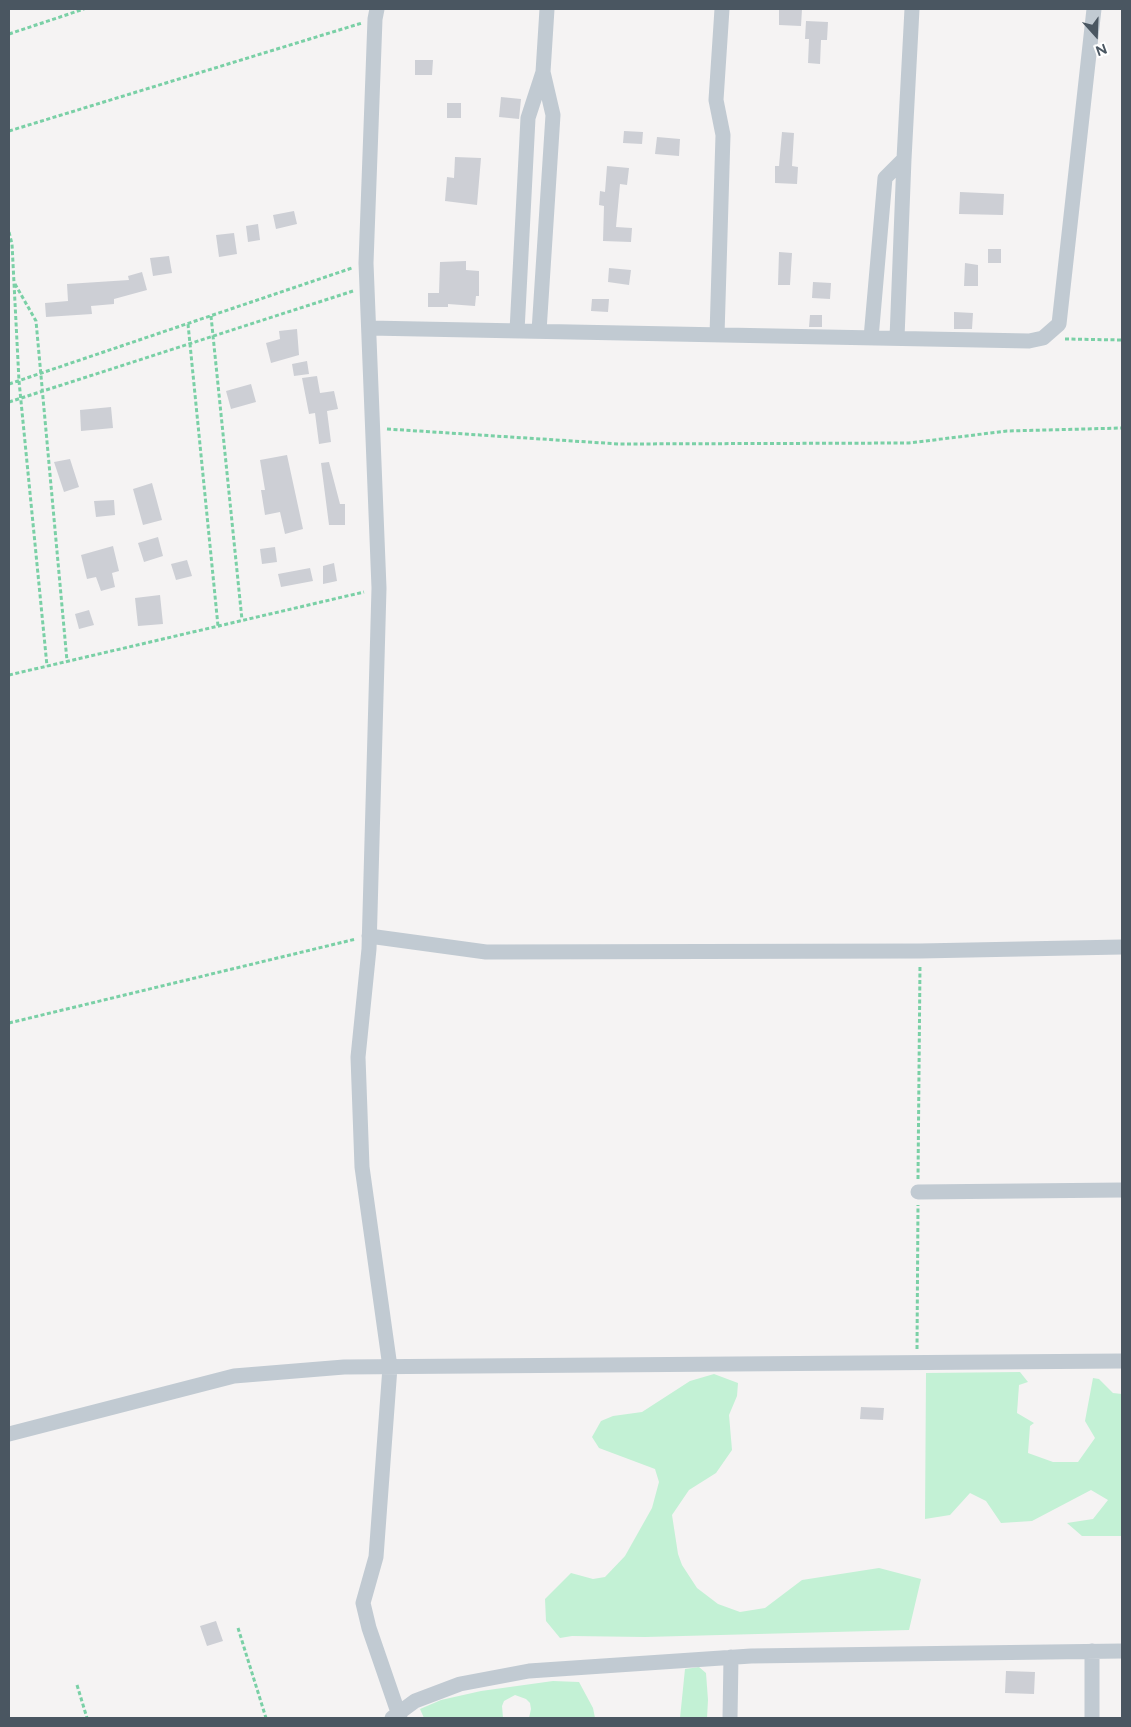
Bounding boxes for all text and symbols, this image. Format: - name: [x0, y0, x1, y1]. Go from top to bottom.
- north arrow: [1071, 10, 1121, 60]
- text: N: [1093, 40, 1109, 59]

